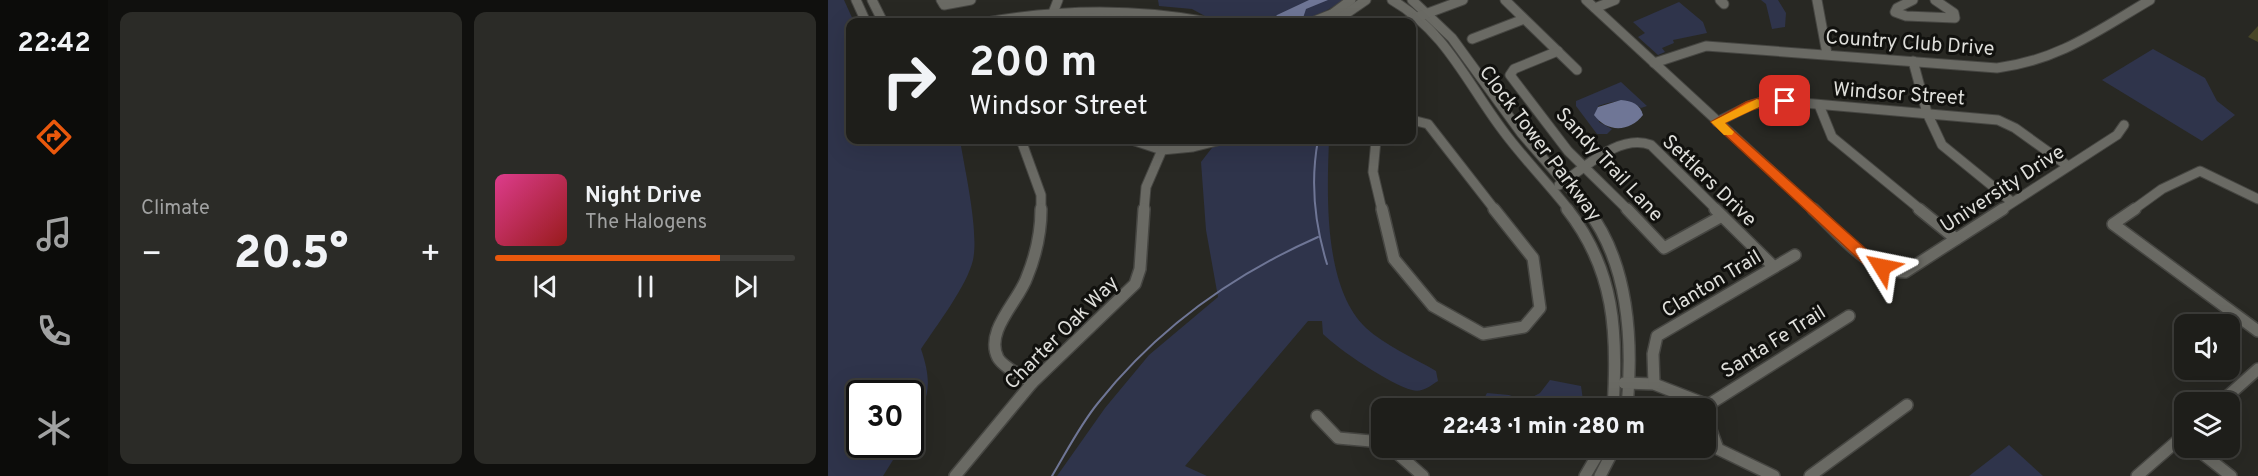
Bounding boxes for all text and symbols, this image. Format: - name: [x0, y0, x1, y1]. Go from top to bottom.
- street label: Country Club Drive: [1824, 25, 1995, 63]
- text: 22:42: [17, 27, 91, 61]
- text: 200 m: [969, 38, 1097, 91]
- icon: right: [870, 42, 948, 120]
- street label: Clock Tower Parkway: [1472, 61, 1607, 227]
- pin: [1759, 75, 1810, 126]
- street label: Windsor Street: [1832, 77, 1966, 113]
- icon: arrive: [1768, 84, 1801, 117]
- text: Windsor Street: [969, 90, 1148, 124]
- street label: Sandy Trail Lane: [1549, 103, 1668, 228]
- icon: directions: [33, 116, 75, 158]
- street label: Settlers Drive: [1656, 130, 1761, 233]
- street label: University Drive: [1936, 140, 2070, 240]
- text: Night Drive: [585, 183, 702, 210]
- text: Climate: [141, 196, 210, 222]
- text: The Halogens: [585, 210, 707, 236]
- icon: music: [33, 213, 75, 255]
- text: 20.5°: [234, 227, 348, 284]
- text: −: [141, 235, 162, 277]
- text: +: [420, 235, 441, 277]
- position arrow: [1850, 235, 1914, 299]
- street label: Clanton Trail: [1657, 245, 1767, 325]
- icon: previous: [529, 270, 562, 303]
- icon: pause: [629, 270, 662, 303]
- icon: next: [729, 270, 762, 303]
- street label: Charter Oak Way: [1000, 271, 1125, 396]
- street label: Santa Fe Trail: [1717, 300, 1831, 385]
- icon: phone: [33, 310, 75, 352]
- map controls: [2174, 314, 2240, 458]
- button: sound: [2174, 314, 2240, 380]
- speed limit sign: 30: [846, 380, 924, 458]
- button: layers: [2174, 392, 2240, 458]
- icon: climate: [33, 407, 75, 449]
- text: 22:43 · 1 min · 280 m: [1442, 414, 1645, 441]

